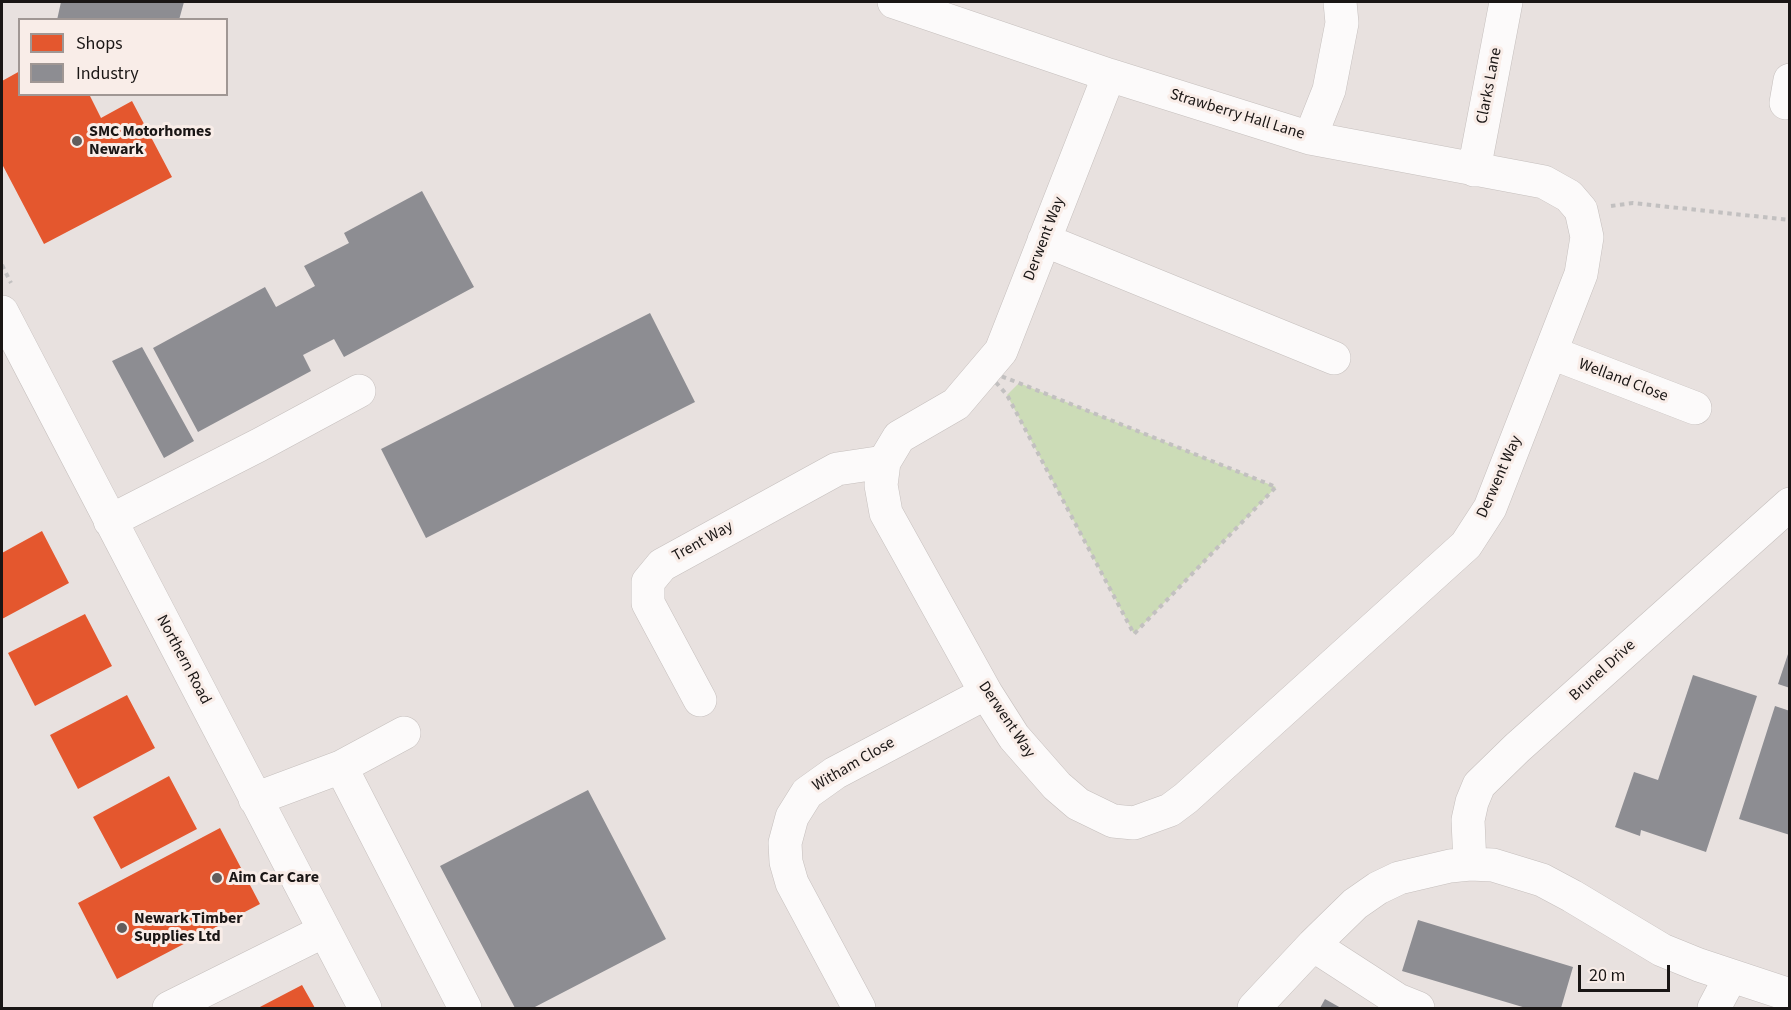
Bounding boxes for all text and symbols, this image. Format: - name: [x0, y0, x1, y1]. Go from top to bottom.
- legend: [18, 18, 228, 96]
- text: Shops: [76, 31, 123, 56]
- street label: Clarks Lane: [1473, 46, 1507, 126]
- text: Industry: [76, 61, 139, 86]
- street label: Strawberry Hall Lane: [1167, 85, 1307, 145]
- place label: SMC Motorhomes Newark: [89, 122, 211, 160]
- marker: SMC Motorhomes Newark: [70, 134, 84, 148]
- street label: Derwent Way: [1020, 194, 1070, 284]
- street label: Welland Close: [1576, 355, 1670, 407]
- street label: Derwent Way: [1473, 433, 1527, 521]
- street label: Trent Way: [669, 518, 737, 566]
- street label: Northern Road: [151, 612, 215, 708]
- street label: Brunel Drive: [1566, 636, 1640, 706]
- street label: Derwent Way: [973, 678, 1039, 762]
- street label: Witham Close: [810, 734, 898, 796]
- place label: Aim Car Care: [229, 868, 319, 888]
- marker: Aim Car Care: [210, 871, 224, 885]
- place label: Newark Timber Supplies Ltd: [134, 909, 243, 947]
- marker: Newark Timber Supplies Ltd: [115, 921, 129, 935]
- scale bar: [1581, 953, 1672, 991]
- text: 20 m: [1589, 963, 1625, 988]

